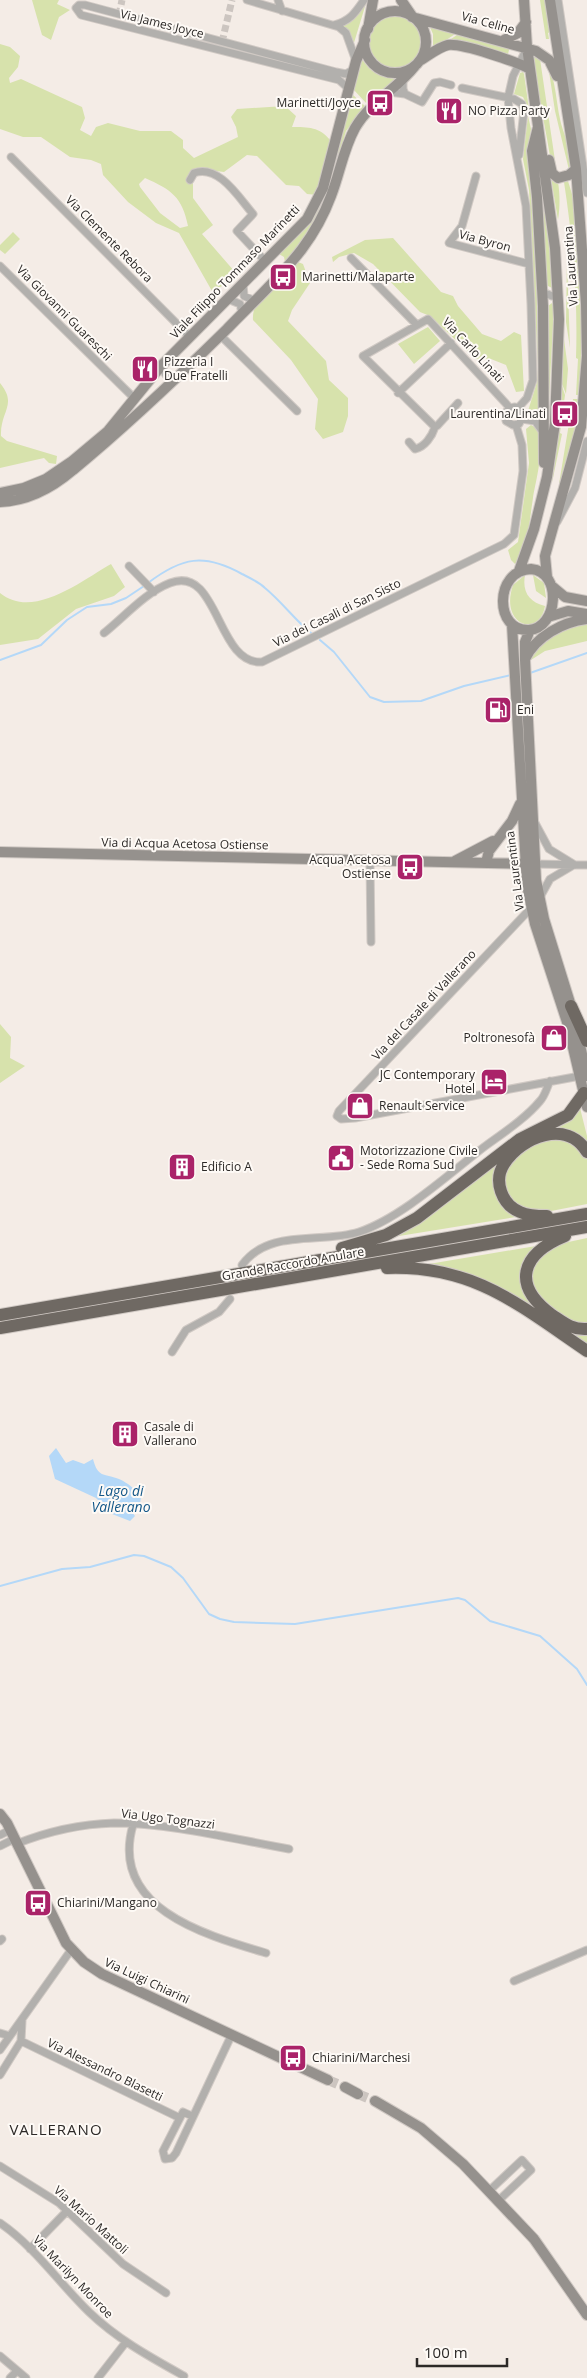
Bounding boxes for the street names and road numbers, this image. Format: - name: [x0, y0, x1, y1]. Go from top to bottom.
- street label: Via James Joyce: [119, 5, 206, 42]
- street label: Via Celine: [460, 7, 517, 38]
- street label: Via Clemente Rebora: [62, 191, 157, 286]
- street label: Viale Filippo Tommaso Marinetti: [166, 201, 303, 342]
- street label: Via Byron: [457, 225, 513, 256]
- street label: Via Laurentina: [559, 225, 582, 307]
- street label: Via Giovanni Guareschi: [13, 261, 116, 364]
- street label: Via Carlo Linati: [439, 313, 508, 386]
- street label: Via dei Casali di San Sisto: [270, 574, 403, 651]
- street label: Via Laurentina: [501, 830, 528, 912]
- street label: Via di Acqua Acetosa Ostiense: [101, 834, 269, 853]
- street label: Via del Casale di Vallerano: [368, 945, 480, 1064]
- street label: Grande Raccordo Anulare: [221, 1243, 365, 1284]
- street label: Via Ugo Tognazzi: [120, 1804, 216, 1833]
- street label: Via Luigi Chiarini: [102, 1953, 193, 2008]
- street label: Via Alessandro Blasetti: [44, 2034, 166, 2105]
- street label: Via Mario Mattoli: [50, 2182, 132, 2258]
- street label: Via Marilyn Monroe: [29, 2231, 118, 2322]

